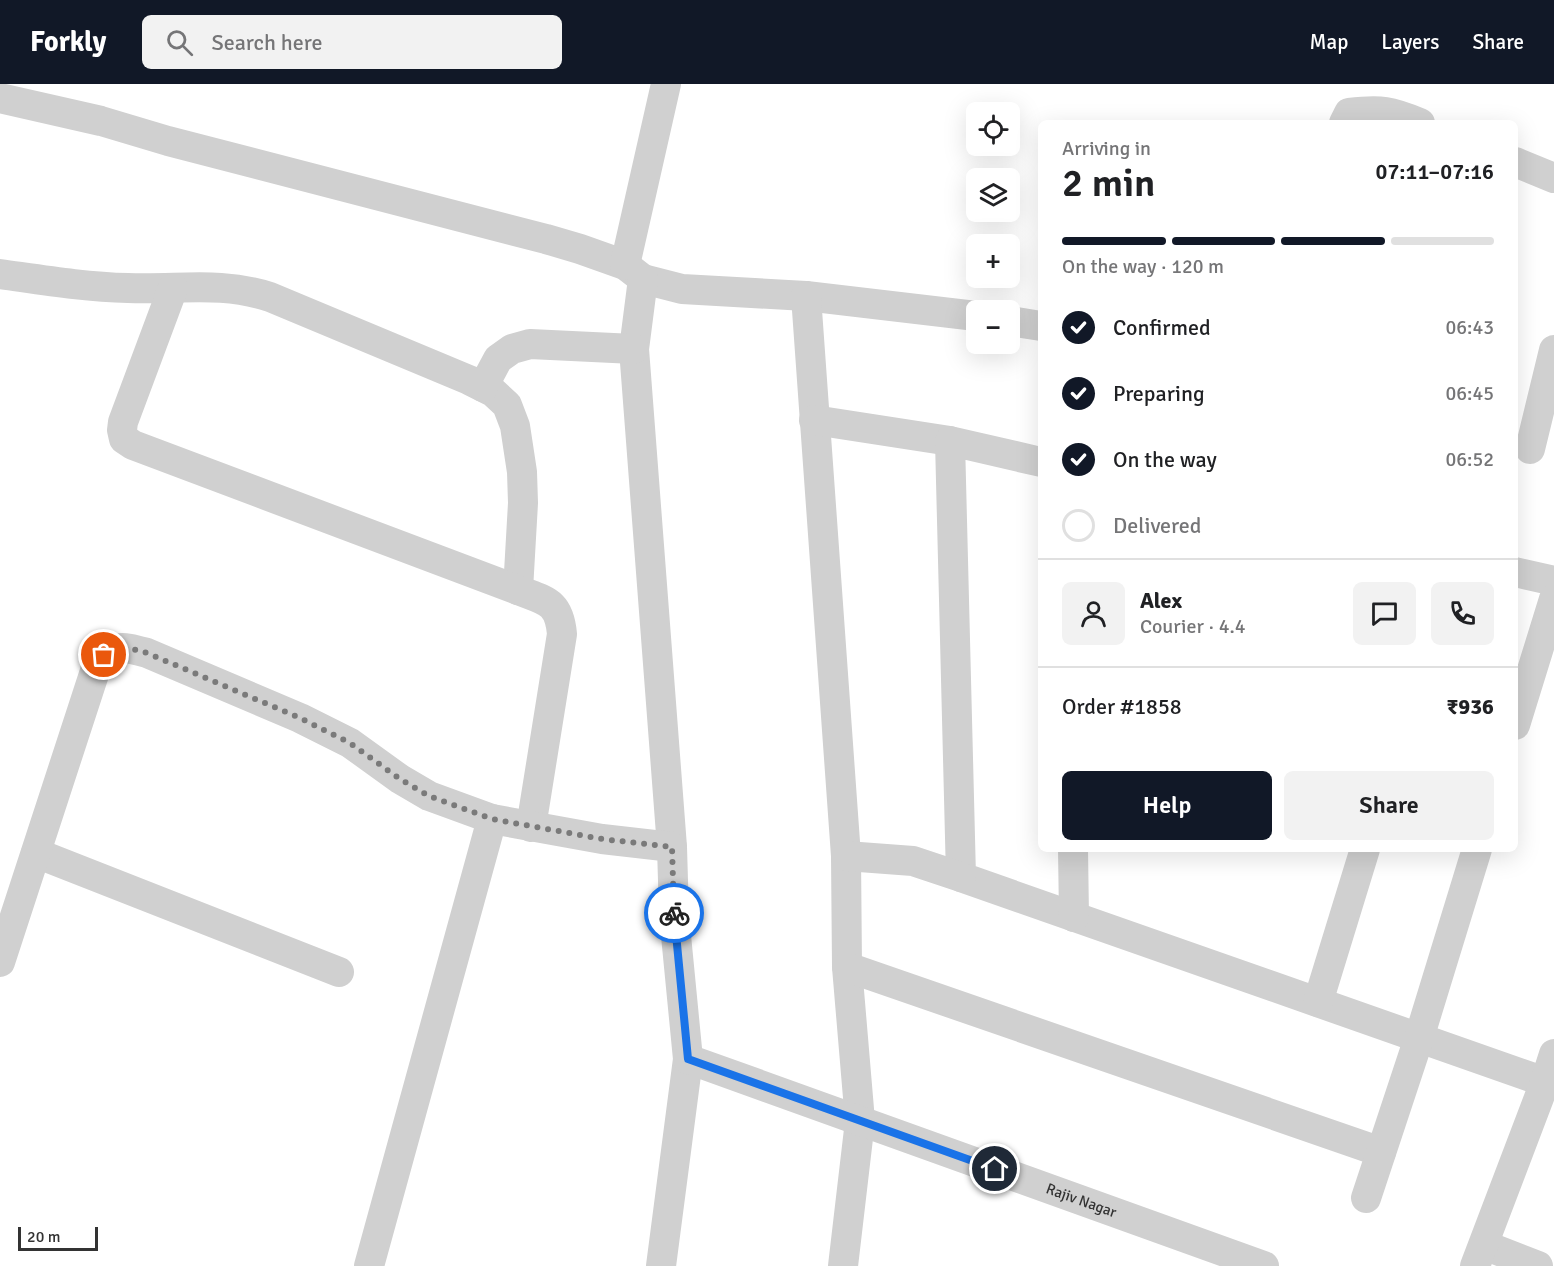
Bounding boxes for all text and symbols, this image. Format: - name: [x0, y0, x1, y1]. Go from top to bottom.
- search box: [142, 15, 562, 69]
- text: Forkly: [30, 25, 106, 59]
- icon: search: [163, 26, 196, 59]
- text: Search here: [211, 29, 322, 56]
- text: Map: [1310, 29, 1348, 55]
- text: Layers: [1381, 29, 1439, 55]
- text: Share: [1472, 29, 1524, 55]
- map controls: [966, 102, 1020, 354]
- button: locate: [966, 102, 1020, 156]
- text: Arriving in: [1062, 136, 1151, 161]
- text: 07:11–07:16: [1376, 158, 1494, 185]
- text: 2 min: [1062, 159, 1155, 207]
- button: layers: [966, 168, 1020, 222]
- button: +: [966, 234, 1020, 288]
- text: On the way · 120 m: [1062, 254, 1224, 279]
- button: −: [966, 300, 1020, 354]
- icon: check: [1062, 311, 1095, 344]
- text: Confirmed: [1113, 314, 1211, 341]
- text: 06:43: [1445, 315, 1494, 340]
- icon: check: [1062, 377, 1095, 410]
- text: Preparing: [1113, 380, 1205, 407]
- text: 06:45: [1445, 381, 1494, 406]
- icon: check: [1062, 443, 1095, 476]
- text: On the way: [1113, 446, 1217, 473]
- text: 06:52: [1445, 447, 1494, 472]
- text: Delivered: [1113, 512, 1201, 539]
- button: person: [1062, 582, 1125, 645]
- button: chat: [1353, 582, 1416, 645]
- button: phone: [1431, 582, 1494, 645]
- text: Alex: [1140, 587, 1182, 614]
- text: Courier · 4.4: [1140, 614, 1246, 639]
- pin: [78, 629, 129, 680]
- icon: bag: [87, 638, 120, 671]
- text: Order #1858: [1062, 693, 1182, 720]
- text: ₹936: [1446, 693, 1494, 720]
- button: Help: [1062, 771, 1272, 840]
- button: Share: [1284, 771, 1494, 840]
- courier: [644, 883, 704, 943]
- icon: bike: [658, 897, 691, 930]
- pin: [969, 1143, 1020, 1194]
- icon: home: [978, 1152, 1011, 1185]
- street label: Rajiv Nagar: [1044, 1179, 1119, 1221]
- scale bar: [18, 1224, 98, 1252]
- text: 20 m: [27, 1227, 61, 1247]

